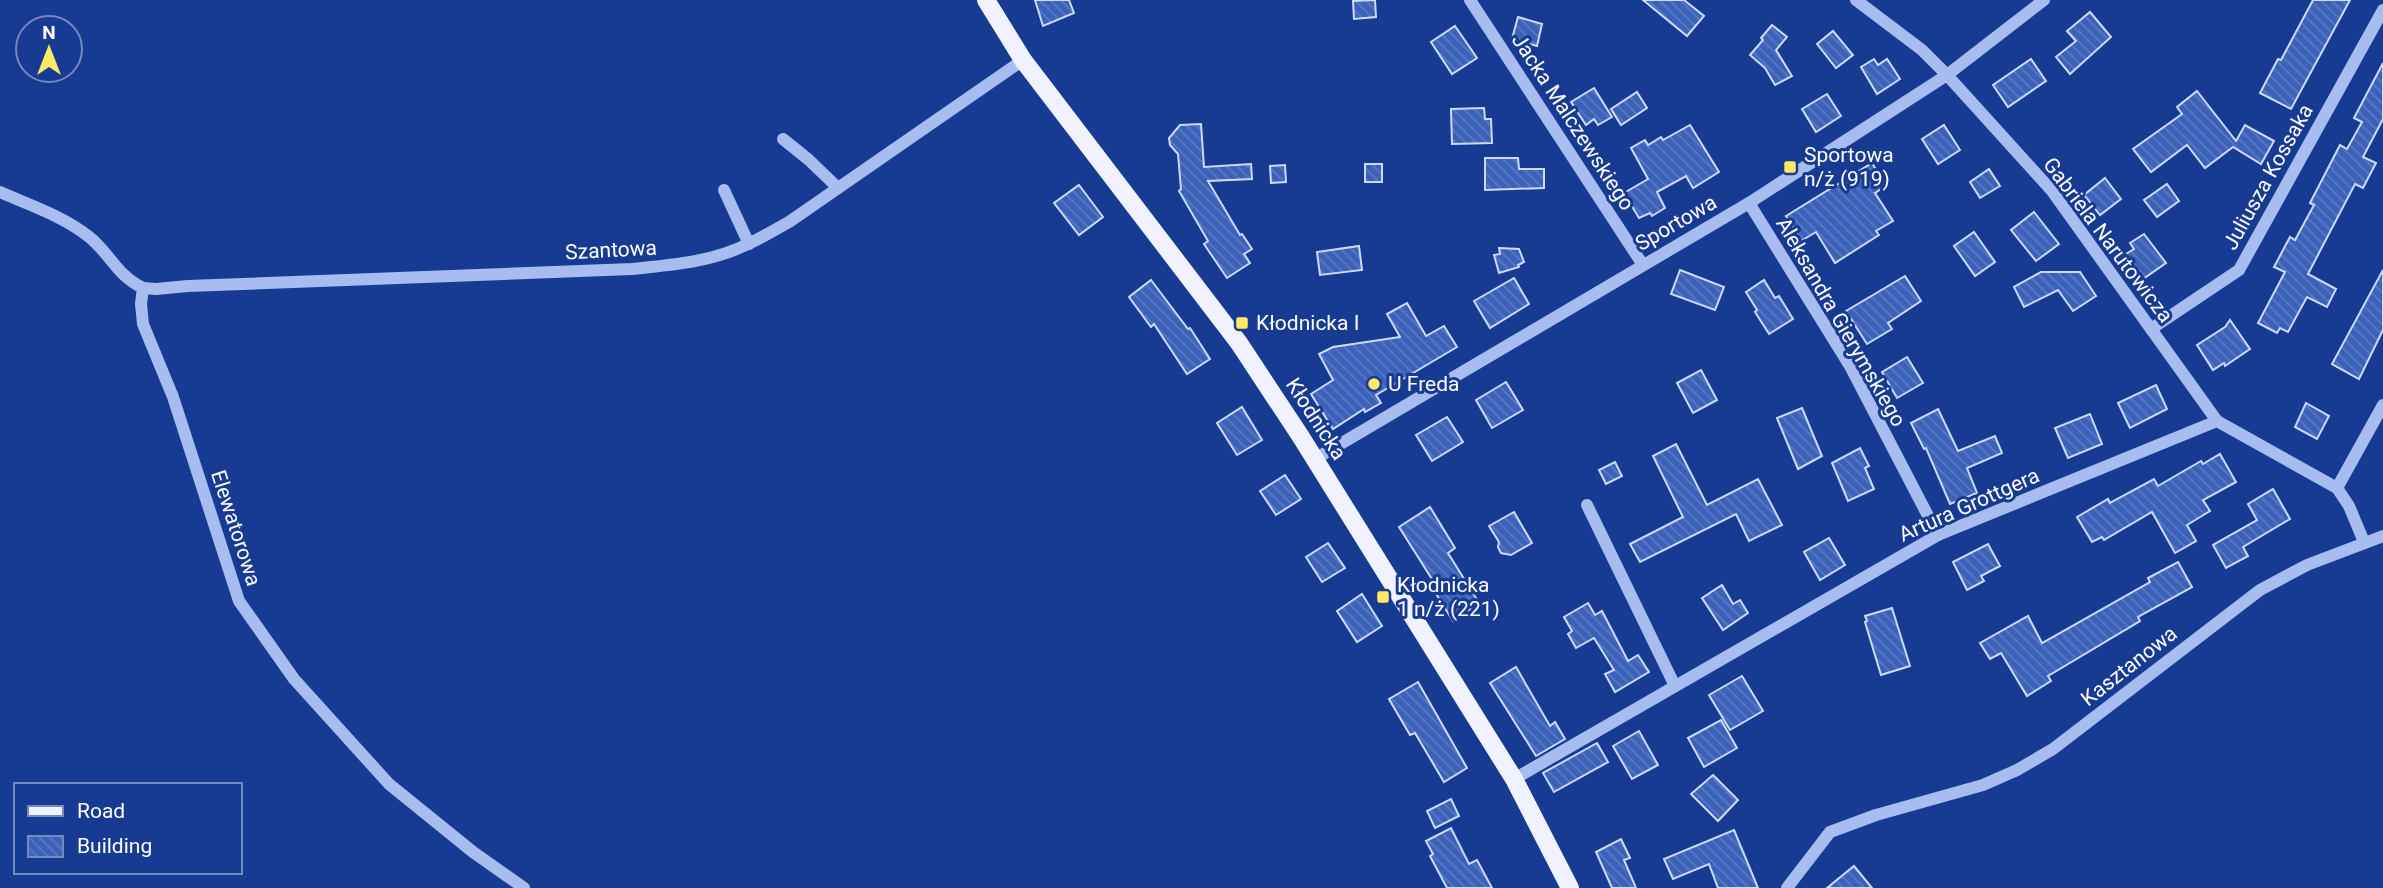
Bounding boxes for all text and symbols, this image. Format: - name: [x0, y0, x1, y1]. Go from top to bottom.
- north arrow: [14, 14, 84, 84]
- text: N: [42, 21, 56, 44]
- street label: Jacka Malczewskiego: [1507, 29, 1639, 215]
- street label: Juliusza Kossaka: [2218, 100, 2318, 254]
- place label: Sportowa n/ż (919): [1804, 143, 1894, 191]
- street label: Gabriela Narutowicza: [2038, 153, 2178, 327]
- marker: Sportowa n/ż (919): [1782, 159, 1798, 175]
- street label: Sportowa: [1631, 190, 1721, 256]
- street label: Aleksandra Gierymskiego: [1771, 213, 1911, 431]
- street label: Szantowa: [565, 236, 657, 264]
- place label: Kłodnicka I: [1256, 311, 1359, 335]
- marker: Kłodnicka I: [1234, 315, 1250, 331]
- place label: U Freda: [1388, 372, 1460, 396]
- street label: Kłodnicka: [1281, 374, 1351, 464]
- marker: U Freda: [1366, 376, 1382, 392]
- street label: Artura Grottgera: [1895, 463, 2043, 547]
- street label: Elewatorowa: [206, 467, 266, 589]
- place label: Kłodnicka 1 n/ż (221): [1397, 573, 1500, 621]
- marker: Kłodnicka 1 n/ż (221): [1375, 589, 1391, 605]
- street label: Kasztanowa: [2076, 621, 2182, 711]
- legend: [14, 783, 242, 874]
- text: Road: [77, 799, 125, 823]
- text: Building: [77, 834, 152, 858]

